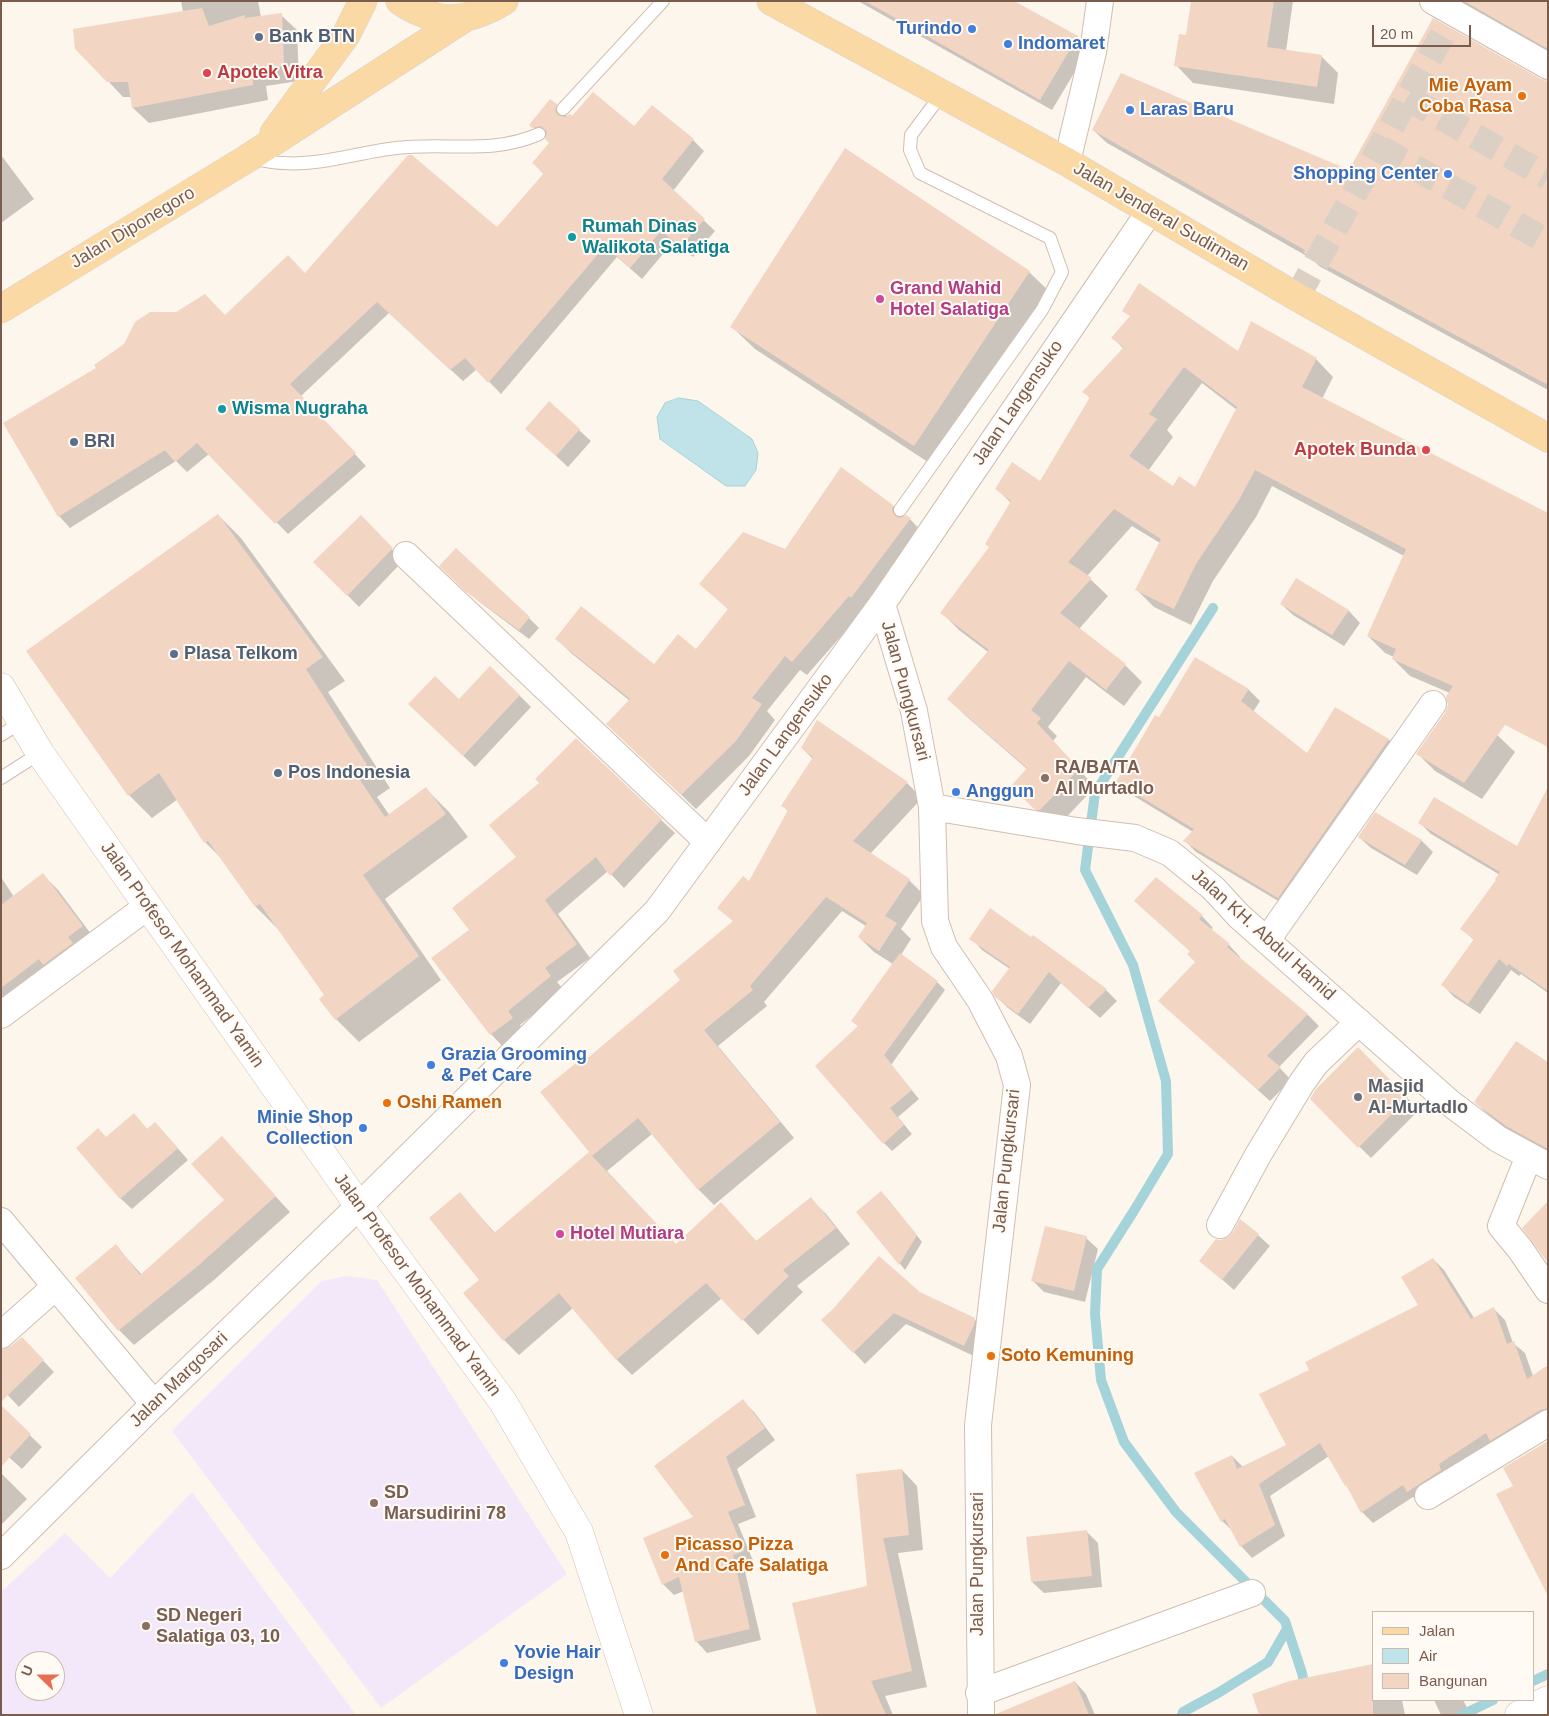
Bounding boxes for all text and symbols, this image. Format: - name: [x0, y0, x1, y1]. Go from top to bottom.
- scale bar: [1374, 15, 1473, 47]
- place label: Turindo: [896, 18, 962, 40]
- marker: Turindo: [966, 23, 978, 35]
- text: 20 m: [1380, 25, 1413, 42]
- place label: Bank BTN: [269, 26, 355, 48]
- marker: Bank BTN: [253, 31, 265, 43]
- place label: Indomaret: [1018, 33, 1105, 55]
- marker: Indomaret: [1002, 38, 1014, 50]
- place label: Apotek Vitra: [217, 62, 323, 84]
- marker: Apotek Vitra: [201, 67, 213, 79]
- place label: Mie Ayam Coba Rasa: [1419, 75, 1512, 118]
- marker: Mie Ayam Coba Rasa: [1516, 90, 1528, 102]
- place label: Laras Baru: [1140, 99, 1234, 121]
- marker: Laras Baru: [1124, 104, 1136, 116]
- street label: Jalan Jenderal Sudirman: [1069, 158, 1253, 276]
- place label: Shopping Center: [1293, 163, 1438, 185]
- marker: Shopping Center: [1442, 168, 1454, 180]
- street label: Jalan Diponegoro: [67, 182, 199, 274]
- place label: Rumah Dinas Walikota Salatiga: [582, 216, 729, 258]
- marker: Rumah Dinas Walikota Salatiga: [566, 231, 578, 243]
- place label: Grand Wahid Hotel Salatiga: [890, 278, 1009, 320]
- marker: Grand Wahid Hotel Salatiga: [874, 293, 886, 305]
- street label: Jalan Langensuko: [968, 336, 1068, 470]
- place label: Wisma Nugraha: [232, 398, 368, 420]
- marker: Wisma Nugraha: [216, 403, 228, 415]
- place label: BRI: [84, 431, 115, 453]
- marker: BRI: [68, 436, 80, 448]
- place label: Apotek Bunda: [1294, 439, 1416, 461]
- marker: Apotek Bunda: [1420, 444, 1432, 456]
- street label: Jalan Pungkursari: [876, 619, 934, 763]
- place label: Plasa Telkom: [184, 643, 298, 665]
- marker: Plasa Telkom: [168, 648, 180, 660]
- street label: Jalan Langensuko: [734, 670, 838, 800]
- place label: RA/BA/TA Al Murtadlo: [1055, 757, 1154, 800]
- place label: Pos Indonesia: [288, 762, 410, 784]
- marker: Pos Indonesia: [272, 767, 284, 779]
- marker: RA/BA/TA Al Murtadlo: [1039, 772, 1051, 784]
- place label: Anggun: [966, 781, 1034, 803]
- marker: Anggun: [950, 786, 962, 798]
- street label: Jalan Profesor Mohammad Yamin: [95, 838, 269, 1072]
- street label: Jalan KH. Abdul Hamid: [1187, 865, 1339, 1005]
- place label: Grazia Grooming & Pet Care: [441, 1044, 587, 1086]
- marker: Grazia Grooming & Pet Care: [425, 1059, 437, 1071]
- place label: Masjid Al-Murtadlo: [1368, 1076, 1468, 1118]
- street label: Jalan Pungkursari: [989, 1088, 1025, 1234]
- marker: Masjid Al-Murtadlo: [1352, 1091, 1364, 1103]
- place label: Oshi Ramen: [397, 1092, 502, 1114]
- marker: Oshi Ramen: [381, 1097, 393, 1109]
- place label: Minie Shop Collection: [257, 1107, 353, 1150]
- marker: Minie Shop Collection: [357, 1122, 369, 1134]
- street label: Jalan Profesor Mohammad Yamin: [329, 1169, 505, 1401]
- place label: Hotel Mutiara: [570, 1223, 684, 1245]
- marker: Hotel Mutiara: [554, 1228, 566, 1240]
- street label: Jalan Margosari: [125, 1328, 233, 1432]
- place label: Soto Kemuning: [1001, 1345, 1134, 1367]
- marker: Soto Kemuning: [985, 1350, 997, 1362]
- place label: SD Marsudirini 78: [384, 1482, 506, 1525]
- street label: Jalan Pungkursari: [967, 1492, 989, 1636]
- marker: SD Marsudirini 78: [368, 1497, 380, 1509]
- place label: Picasso Pizza And Cafe Salatiga: [675, 1534, 828, 1576]
- marker: Picasso Pizza And Cafe Salatiga: [659, 1549, 671, 1561]
- place label: SD Negeri Salatiga 03, 10: [156, 1605, 280, 1648]
- legend: [1372, 1611, 1534, 1701]
- marker: SD Negeri Salatiga 03, 10: [140, 1620, 152, 1632]
- text: Jalan: [1419, 1622, 1455, 1639]
- place label: Yovie Hair Design: [514, 1642, 601, 1685]
- text: Air: [1419, 1647, 1437, 1664]
- north arrow: [15, 1651, 65, 1701]
- marker: Yovie Hair Design: [498, 1657, 510, 1669]
- text: U: [18, 1663, 36, 1678]
- text: Bangunan: [1419, 1672, 1487, 1689]

